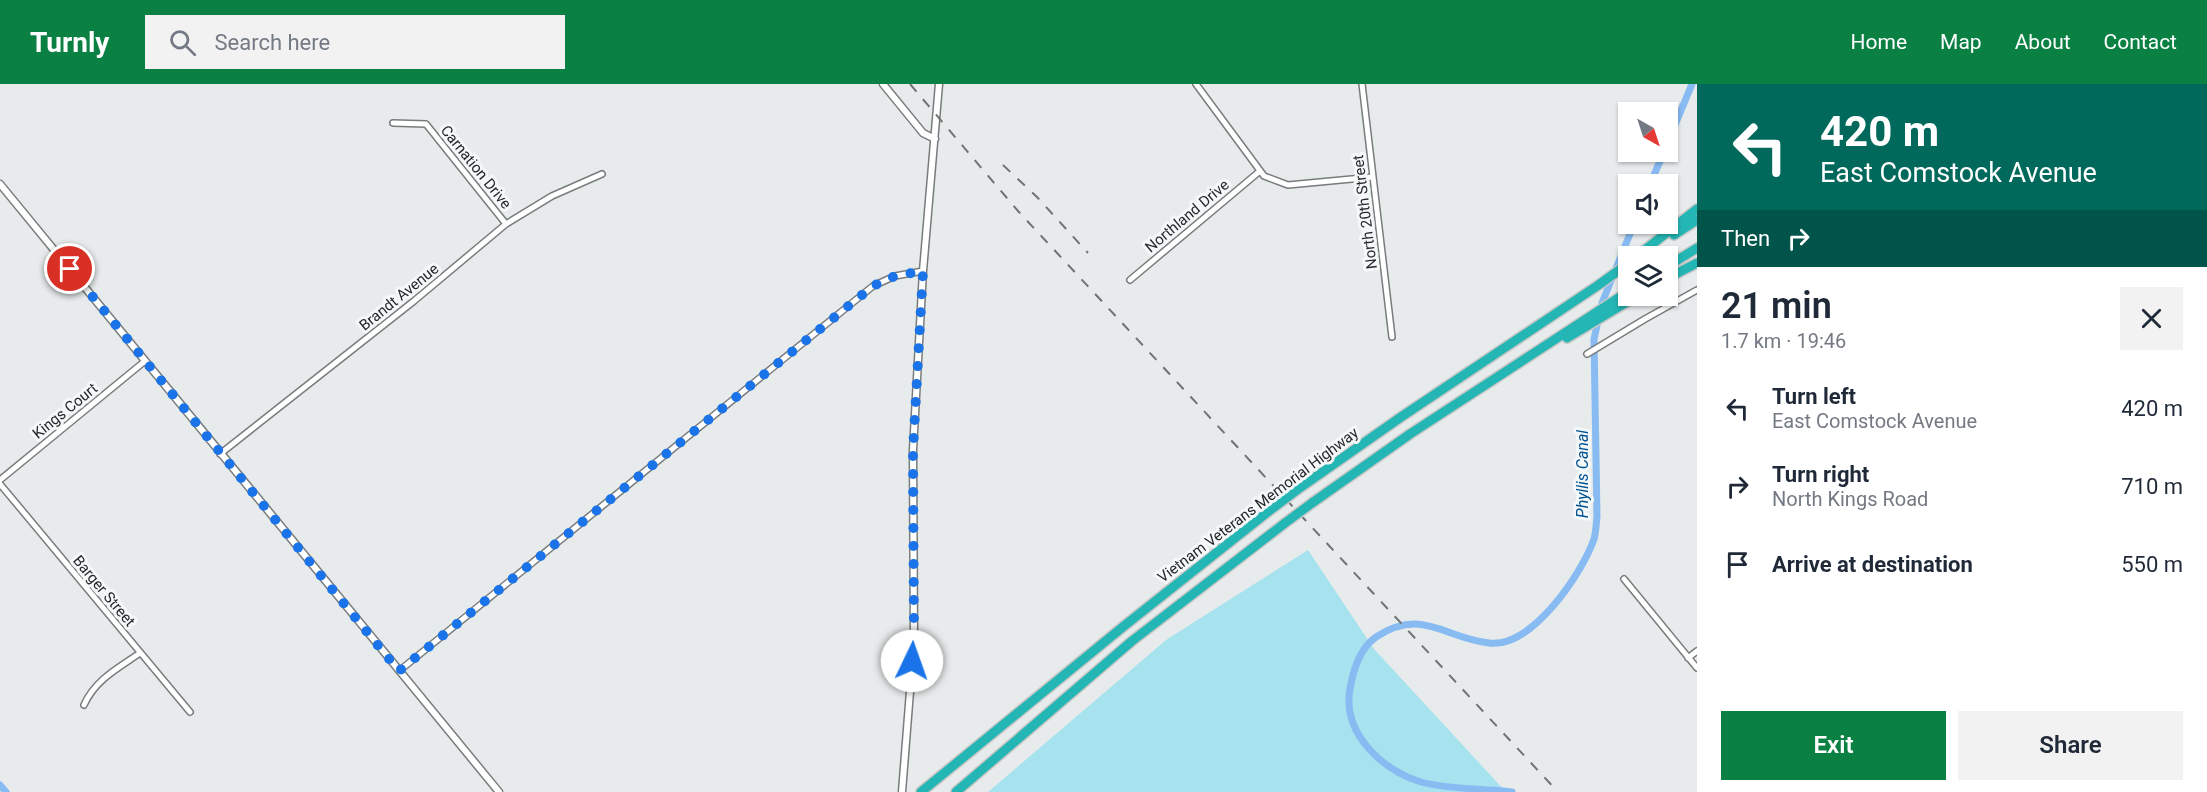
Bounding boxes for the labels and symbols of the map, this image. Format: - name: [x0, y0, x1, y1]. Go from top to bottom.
- north arrow: [1618, 102, 1678, 162]
- street label: Carnation Drive: [437, 122, 515, 212]
- street label: North 20th Street: [1349, 154, 1381, 270]
- street label: Northland Drive: [1141, 176, 1233, 256]
- pin: [44, 243, 95, 294]
- street label: Brandt Avenue: [356, 260, 442, 334]
- street label: Kings Court: [29, 379, 101, 443]
- street label: Vietnam Veterans Memorial Highway: [1154, 424, 1362, 586]
- water label: Phyllis Canal: [1573, 430, 1592, 518]
- street label: Barger Street: [69, 552, 139, 630]
- position arrow: [880, 629, 944, 693]

